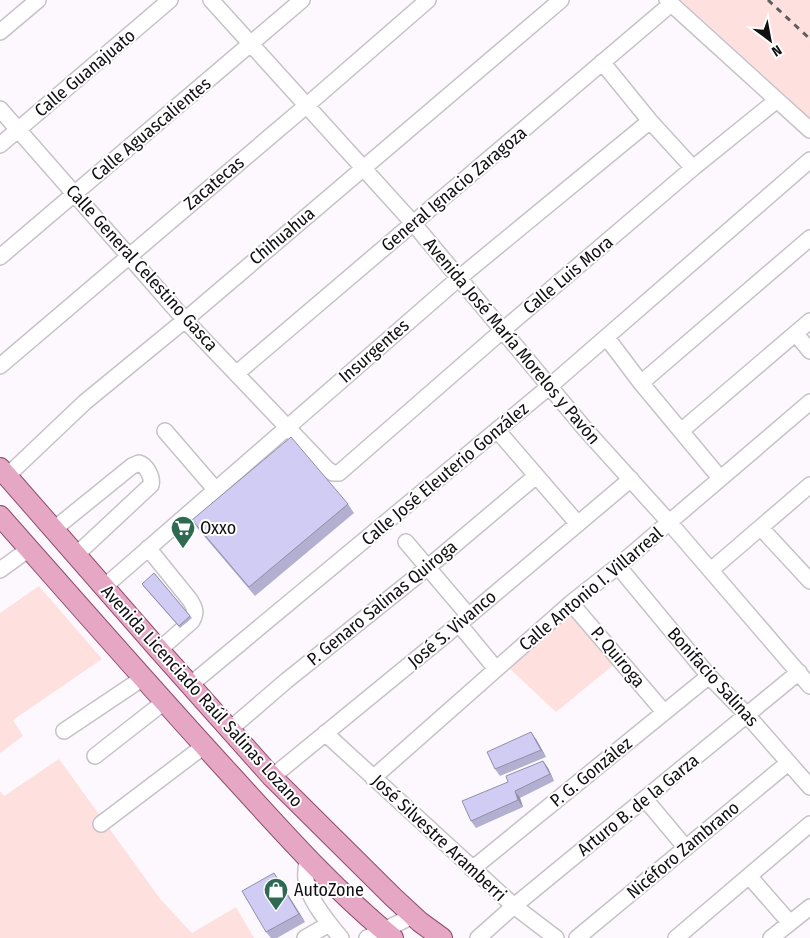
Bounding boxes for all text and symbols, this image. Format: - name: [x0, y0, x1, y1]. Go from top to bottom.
- north arrow: [745, 15, 795, 65]
- street label: Calle Guanajuato: [30, 25, 140, 121]
- text: N: [769, 41, 785, 60]
- street label: Calle Aguascalientes: [87, 72, 216, 186]
- street label: General Ignacio Zaragoza: [377, 122, 531, 256]
- street label: Zacatecas: [179, 151, 249, 215]
- street label: Calle General Celestino Gasca: [61, 180, 223, 356]
- street label: Chihuahua: [245, 202, 319, 270]
- street label: Calle Luis Mora: [519, 231, 618, 319]
- street label: Avenida José María Morelos y Pavón: [419, 233, 605, 449]
- street label: Insurgentes: [334, 314, 414, 388]
- street label: Calle José Eleuterio González: [357, 398, 533, 550]
- supermarket icon: Oxxo: [170, 515, 196, 549]
- place label: Oxxo: [200, 517, 236, 539]
- street label: Calle Antonio I. Villarreal: [515, 522, 667, 656]
- street label: P. Genaro Salinas Quiroga: [303, 536, 462, 670]
- street label: Avenida Licenciado Raúl Salinas Lozano: [96, 580, 308, 812]
- street label: José S. Vivanco: [403, 586, 501, 672]
- street label: P. Quiroga: [586, 622, 650, 692]
- street label: Bonifacio Salinas: [663, 623, 764, 731]
- street label: P. G. González: [546, 732, 636, 812]
- street label: Arturo B. de la Garza: [573, 749, 703, 861]
- street label: José Silvestre Aramberri: [367, 770, 511, 906]
- street label: Nicéforo Zambrano: [622, 797, 744, 903]
- shop icon: AutoZone: [263, 877, 289, 911]
- place label: AutoZone: [294, 879, 364, 901]

